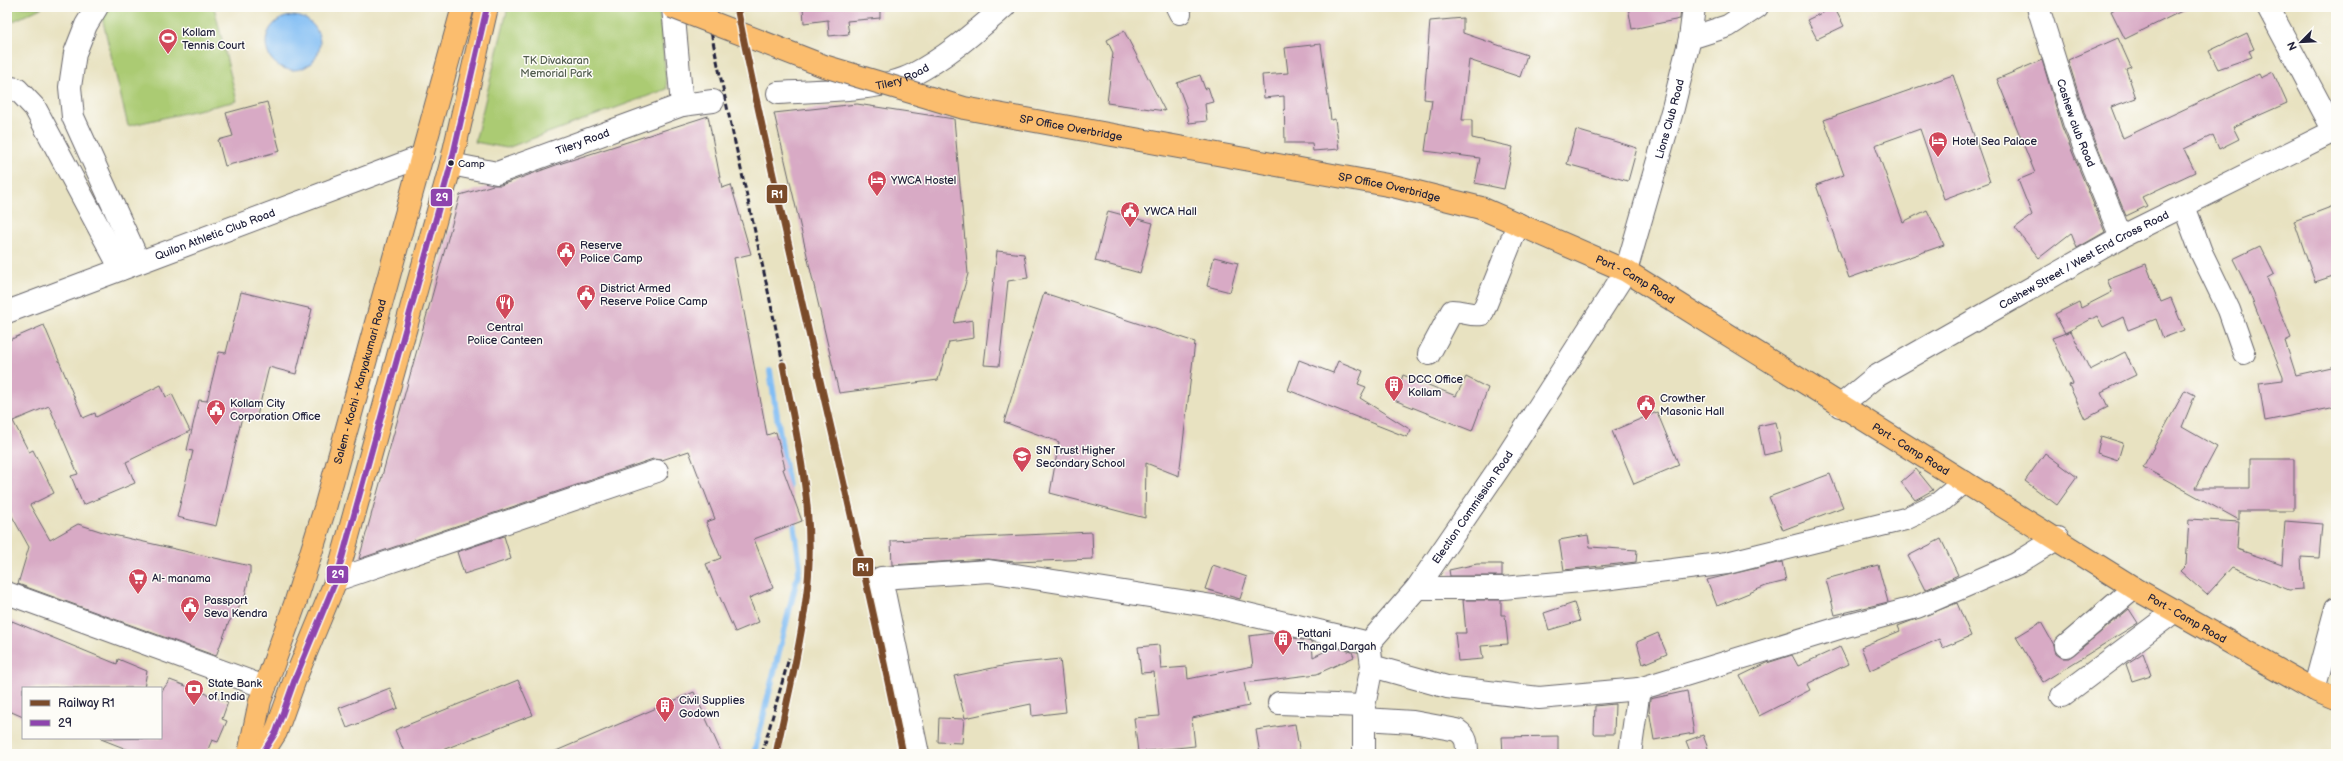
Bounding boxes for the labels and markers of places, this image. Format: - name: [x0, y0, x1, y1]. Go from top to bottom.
- place label: Kollam Tennis Court: [182, 26, 246, 52]
- sports icon: Kollam Tennis Court: [157, 27, 179, 55]
- hotel icon: Hotel Sea Palace: [1927, 130, 1949, 158]
- place label: Hotel Sea Palace: [1952, 135, 2037, 148]
- marker: Camp: [446, 158, 456, 168]
- place label: Camp: [458, 158, 485, 170]
- hotel icon: YWCA Hostel: [866, 169, 888, 197]
- place label: YWCA Hostel: [890, 174, 956, 187]
- public building icon: YWCA Hall: [1119, 200, 1141, 228]
- place label: YWCA Hall: [1143, 205, 1197, 218]
- place label: Reserve Police Camp: [580, 239, 643, 265]
- public building icon: Reserve Police Camp: [555, 240, 577, 268]
- place label: District Armed Reserve Police Camp: [600, 282, 708, 308]
- public building icon: District Armed Reserve Police Camp: [575, 283, 597, 311]
- restaurant icon: Central Police Canteen: [494, 292, 516, 320]
- place label: Central Police Canteen: [467, 321, 543, 347]
- place label: DCC Office Kollam: [1408, 373, 1464, 399]
- building icon: DCC Office Kollam: [1383, 374, 1405, 402]
- place label: Crowther Masonic Hall: [1660, 392, 1724, 418]
- public building icon: Crowther Masonic Hall: [1635, 393, 1657, 421]
- place label: Kollam City Corporation Office: [230, 397, 321, 423]
- public building icon: Kollam City Corporation Office: [205, 398, 227, 426]
- place label: SN Trust Higher Secondary School: [1036, 444, 1125, 470]
- school or university icon: SN Trust Higher Secondary School: [1011, 445, 1033, 473]
- supermarket icon: Al- manama: [127, 567, 149, 595]
- place label: Al- manama: [152, 572, 211, 585]
- place label: Passport Seva Kendra: [204, 594, 267, 620]
- public building icon: Passport Seva Kendra: [179, 595, 201, 623]
- place label: Pattani Thangal Dargah: [1297, 627, 1376, 653]
- building icon: Pattani Thangal Dargah: [1272, 628, 1294, 656]
- place label: State Bank of India: [208, 677, 262, 703]
- bank icon: State Bank of India: [183, 678, 205, 706]
- place label: Civil Supplies Godown: [679, 694, 745, 720]
- building icon: Civil Supplies Godown: [654, 695, 676, 723]

